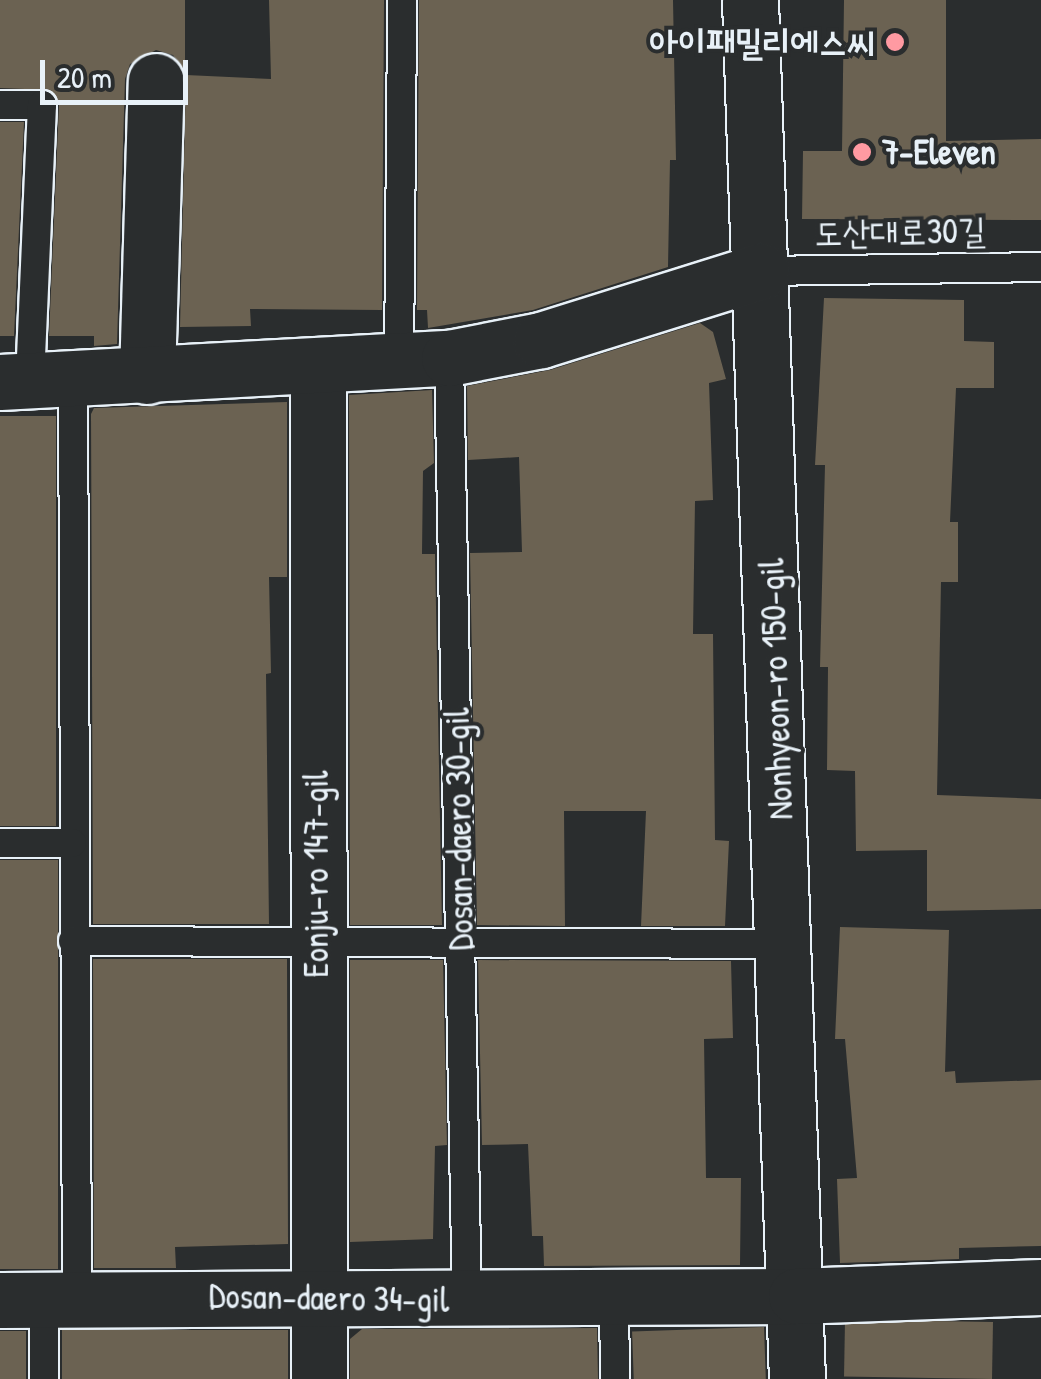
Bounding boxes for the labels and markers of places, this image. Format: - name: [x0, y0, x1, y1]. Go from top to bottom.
- place label: 아이패밀리에스씨: [650, 21, 875, 63]
- marker: 아이패밀리에스씨: [884, 31, 906, 53]
- place label: 7-Eleven: [882, 131, 996, 173]
- marker: 7-Eleven: [851, 141, 873, 163]

